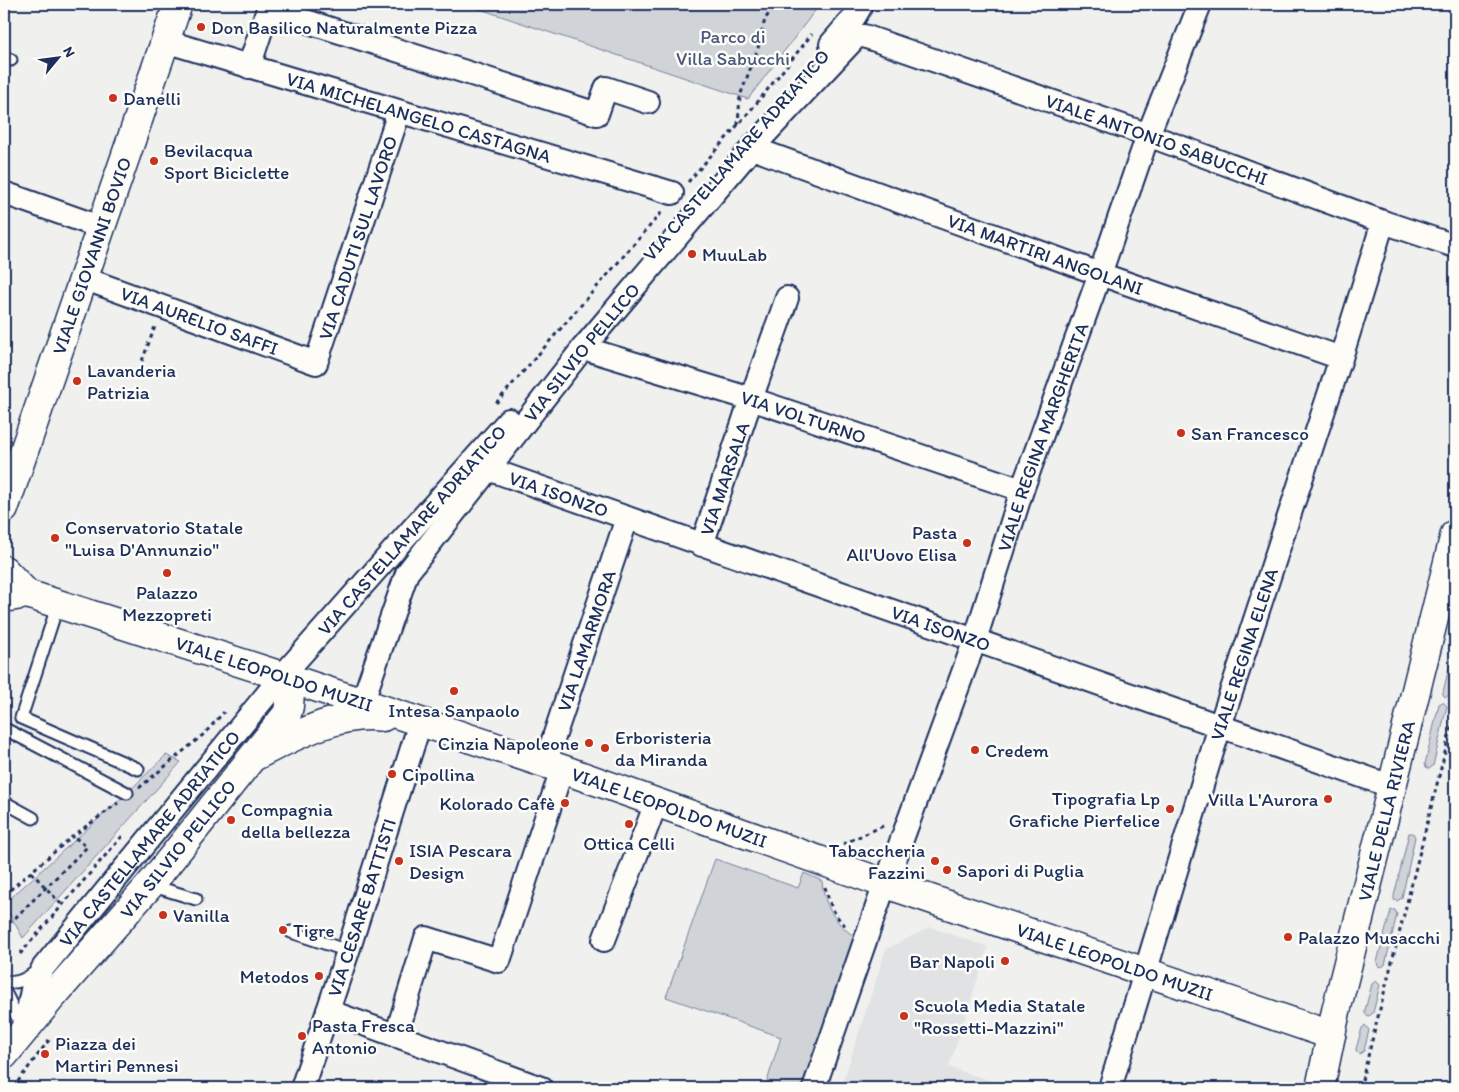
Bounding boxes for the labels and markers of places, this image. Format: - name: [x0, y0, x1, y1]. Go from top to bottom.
- place label: Don Basilico Naturalmente Pizza: [211, 16, 477, 39]
- marker: Don Basilico Naturalmente Pizza: [195, 21, 207, 33]
- place label: Danelli: [123, 87, 181, 110]
- marker: Danelli: [107, 92, 119, 104]
- place label: Bevilacqua Sport Biciclette: [164, 139, 289, 184]
- marker: Bevilacqua Sport Biciclette: [148, 155, 160, 167]
- place label: MuuLab: [702, 243, 767, 266]
- marker: MuuLab: [686, 248, 698, 260]
- place label: Lavanderia Patrizia: [87, 359, 176, 404]
- marker: Lavanderia Patrizia: [71, 375, 83, 387]
- place label: San Francesco: [1191, 422, 1309, 445]
- marker: San Francesco: [1175, 427, 1187, 439]
- place label: Conservatorio Statale "Luisa D'Annunzio": [65, 516, 243, 561]
- place label: Pasta All'Uovo Elisa: [846, 521, 957, 566]
- marker: Conservatorio Statale "Luisa D'Annunzio": [49, 532, 61, 544]
- marker: Pasta All'Uovo Elisa: [961, 537, 973, 549]
- marker: Palazzo Mezzopreti: [161, 567, 173, 579]
- place label: Palazzo Mezzopreti: [122, 581, 212, 626]
- marker: Intesa Sanpaolo: [448, 685, 460, 697]
- place label: Intesa Sanpaolo: [388, 699, 520, 722]
- place label: Erboristeria da Miranda: [615, 726, 711, 771]
- place label: Cinzia Napoleone: [438, 732, 579, 755]
- marker: Cinzia Napoleone: [583, 737, 595, 749]
- place label: Credem: [985, 739, 1049, 762]
- marker: Erboristeria da Miranda: [599, 742, 611, 754]
- marker: Credem: [969, 744, 981, 756]
- place label: Cipollina: [402, 763, 475, 786]
- marker: Cipollina: [386, 768, 398, 780]
- place label: Tipografia Lp Grafiche Pierfelice: [1009, 787, 1160, 832]
- place label: Villa L'Aurora: [1208, 788, 1318, 811]
- place label: Kolorado Cafè: [439, 792, 555, 815]
- marker: Villa L'Aurora: [1322, 793, 1334, 805]
- marker: Kolorado Cafè: [559, 797, 571, 809]
- place label: Compagnia della bellezza: [241, 798, 350, 843]
- marker: Tipografia Lp Grafiche Pierfelice: [1164, 803, 1176, 815]
- marker: Compagnia della bellezza: [225, 814, 237, 826]
- marker: Ottica Celli: [623, 818, 635, 830]
- place label: Ottica Celli: [583, 832, 675, 855]
- place label: ISIA Pescara Design: [409, 839, 512, 884]
- place label: Tabaccheria Fazzini: [829, 839, 925, 884]
- marker: ISIA Pescara Design: [393, 855, 405, 867]
- marker: Tabaccheria Fazzini: [929, 855, 941, 867]
- place label: Sapori di Puglia: [957, 859, 1084, 882]
- marker: Sapori di Puglia: [941, 864, 953, 876]
- place label: Vanilla: [173, 904, 230, 927]
- marker: Vanilla: [157, 909, 169, 921]
- place label: Tigre: [293, 919, 334, 942]
- marker: Tigre: [277, 924, 289, 936]
- place label: Palazzo Musacchi: [1298, 926, 1440, 949]
- marker: Palazzo Musacchi: [1282, 931, 1294, 943]
- place label: Bar Napoli: [910, 950, 995, 973]
- marker: Bar Napoli: [999, 955, 1011, 967]
- place label: Metodos: [240, 965, 309, 988]
- marker: Metodos: [313, 970, 325, 982]
- place label: Scuola Media Statale "Rossetti-Mazzini": [914, 994, 1085, 1039]
- marker: Scuola Media Statale "Rossetti-Mazzini": [898, 1010, 910, 1022]
- place label: Pasta Fresca Antonio: [312, 1014, 415, 1059]
- marker: Pasta Fresca Antonio: [296, 1030, 308, 1042]
- place label: Piazza dei Martiri Pennesi: [55, 1032, 179, 1077]
- marker: Piazza dei Martiri Pennesi: [39, 1048, 51, 1060]

